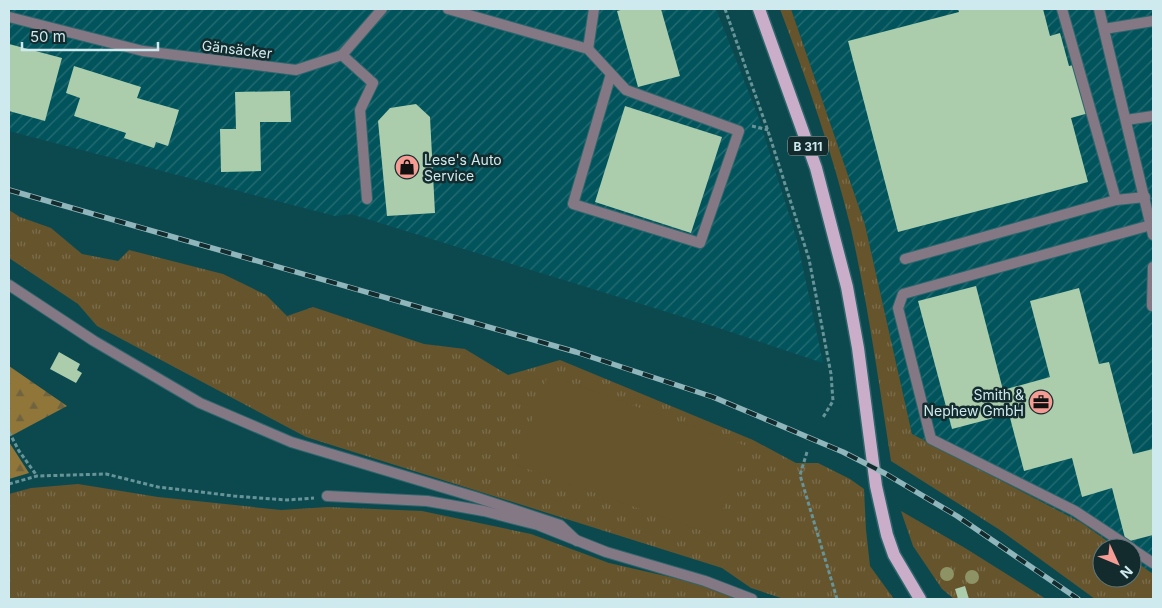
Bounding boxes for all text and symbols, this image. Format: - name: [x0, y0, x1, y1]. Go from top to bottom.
- scale bar: [22, 20, 159, 52]
- text: 50 m: [30, 27, 66, 46]
- street label: Gänsäcker: [201, 36, 273, 62]
- road number: B 311: [788, 136, 828, 156]
- place label: Lese's Auto Service: [424, 151, 502, 184]
- shop icon: Lese's Auto Service: [394, 154, 420, 180]
- place label: Smith & Nephew GmbH: [923, 386, 1024, 419]
- office icon: Smith & Nephew GmbH: [1028, 389, 1054, 415]
- north arrow: [1092, 538, 1142, 588]
- text: N: [1117, 563, 1137, 582]

